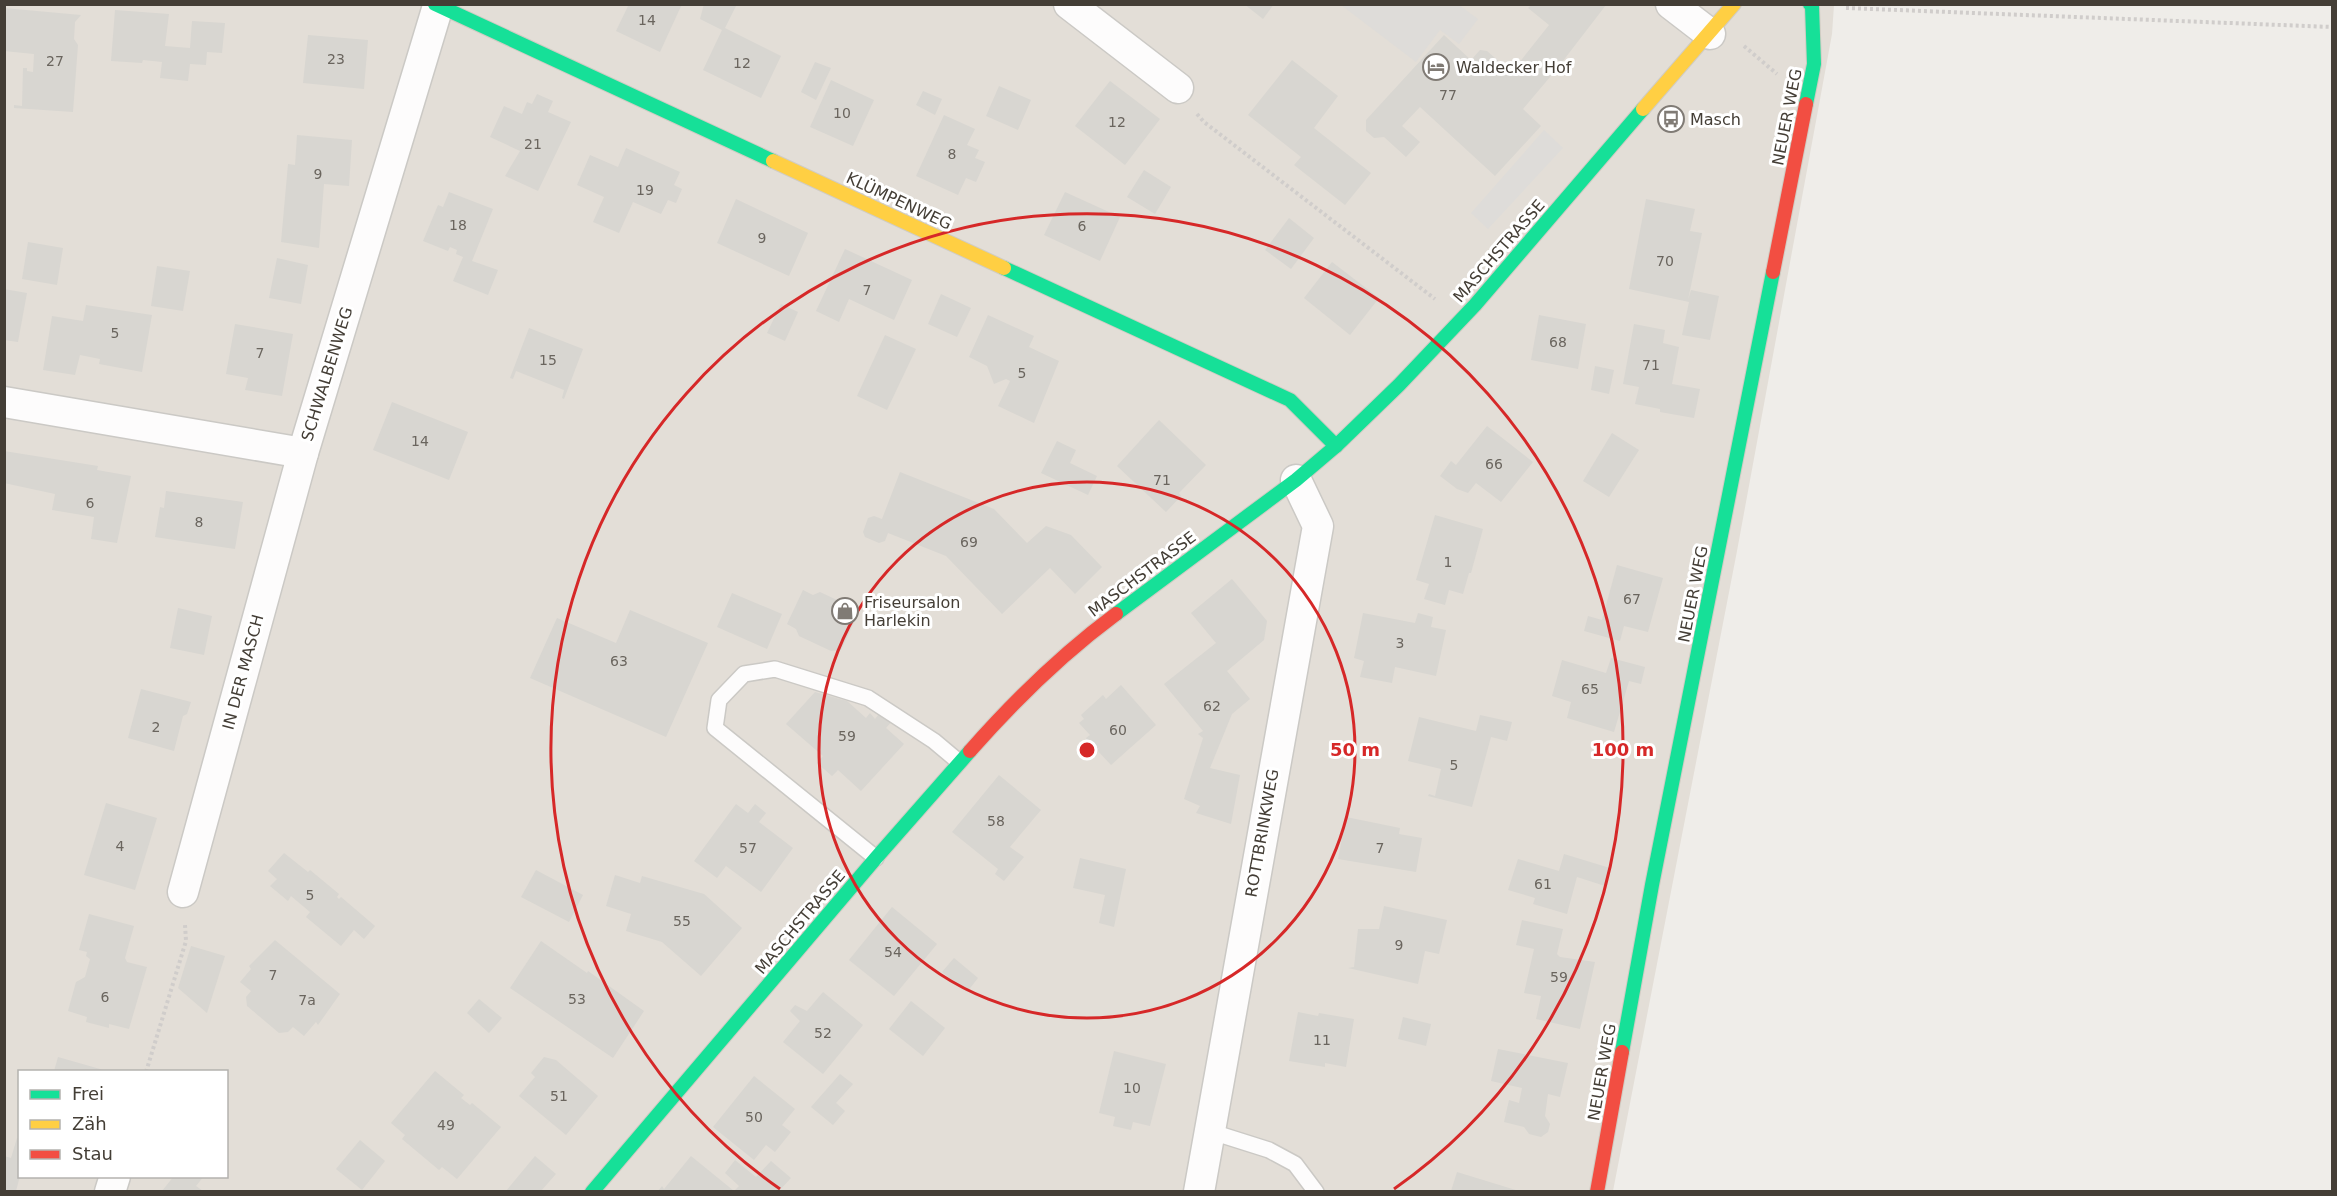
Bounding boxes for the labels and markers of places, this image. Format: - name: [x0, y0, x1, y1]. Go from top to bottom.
- hotel icon: Waldecker Hof: [1421, 52, 1451, 82]
- place label: Waldecker Hof: [1456, 58, 1572, 77]
- bus stop icon: Masch: [1656, 104, 1686, 134]
- place label: Masch: [1690, 110, 1741, 129]
- place label: Friseursalon Harlekin: [864, 593, 960, 630]
- shop icon: Friseursalon Harlekin: [830, 596, 860, 626]
- centre of rings: [1077, 740, 1097, 760]

